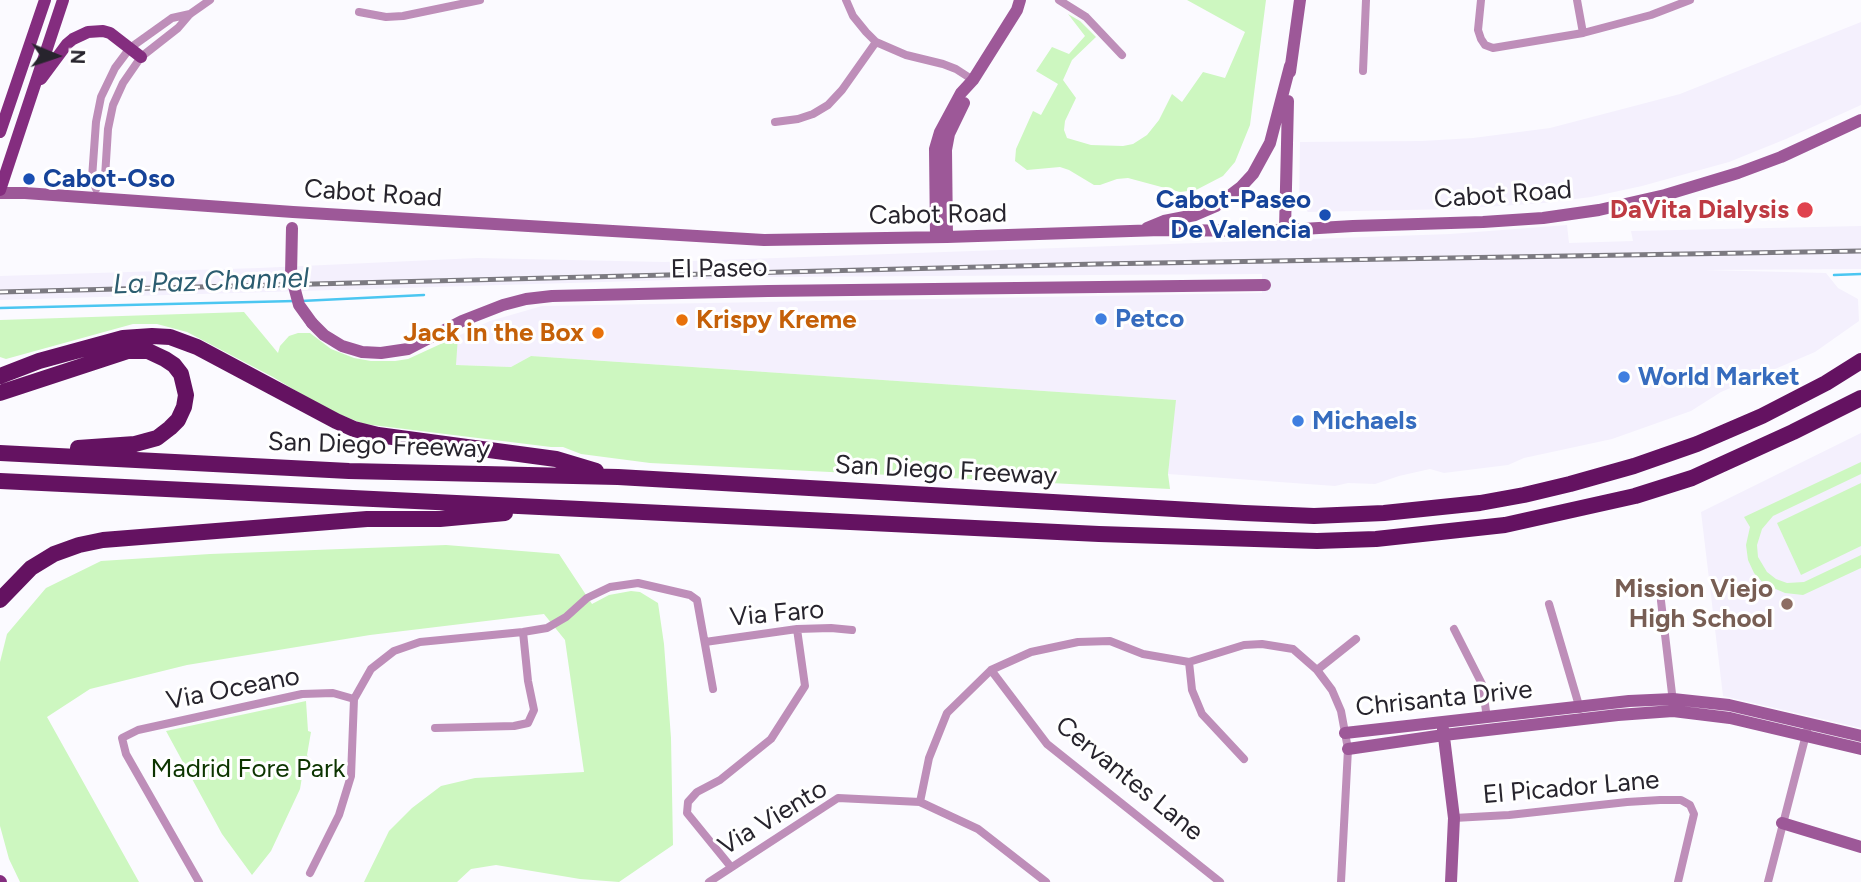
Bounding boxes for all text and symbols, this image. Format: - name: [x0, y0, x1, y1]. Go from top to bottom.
- north arrow: [21, 21, 91, 91]
- text: N: [66, 49, 89, 64]
- place label: Cabot-Oso: [43, 163, 175, 195]
- marker: Cabot-Oso: [21, 171, 37, 187]
- street label: Cabot Road: [303, 174, 443, 214]
- street label: Cabot Road: [1433, 175, 1573, 215]
- place label: Cabot-Paseo De Valencia: [1156, 184, 1311, 246]
- place label: DaVita Dialysis: [1610, 194, 1789, 226]
- street label: Cabot Road: [869, 198, 1007, 232]
- marker: DaVita Dialysis: [1795, 200, 1815, 220]
- marker: Cabot-Paseo De Valencia: [1317, 207, 1333, 223]
- street label: El Paseo: [670, 253, 768, 285]
- water label: La Paz Channel: [112, 262, 310, 302]
- place label: Petco: [1115, 303, 1184, 335]
- place label: Krispy Kreme: [696, 304, 857, 336]
- marker: Petco: [1093, 311, 1109, 327]
- marker: Krispy Kreme: [674, 312, 690, 328]
- place label: Jack in the Box: [403, 317, 584, 349]
- marker: Jack in the Box: [590, 325, 606, 341]
- place label: World Market: [1638, 361, 1800, 393]
- marker: World Market: [1616, 369, 1632, 385]
- place label: Michaels: [1312, 405, 1417, 437]
- marker: Michaels: [1290, 413, 1306, 429]
- street label: San Diego Freeway: [267, 427, 491, 465]
- street label: San Diego Freeway: [834, 450, 1058, 492]
- place label: Mission Viejo High School: [1614, 573, 1773, 634]
- street label: Via Faro: [728, 594, 826, 634]
- marker: Mission Viejo High School: [1779, 596, 1795, 612]
- street label: Via Oceano: [164, 661, 302, 717]
- street label: Chrisanta Drive: [1354, 674, 1534, 724]
- street label: Cervantes Lane: [1049, 710, 1209, 848]
- park label: Madrid Fore Park: [151, 753, 345, 785]
- street label: El Picador Lane: [1481, 765, 1661, 811]
- street label: Via Viento: [713, 773, 833, 863]

